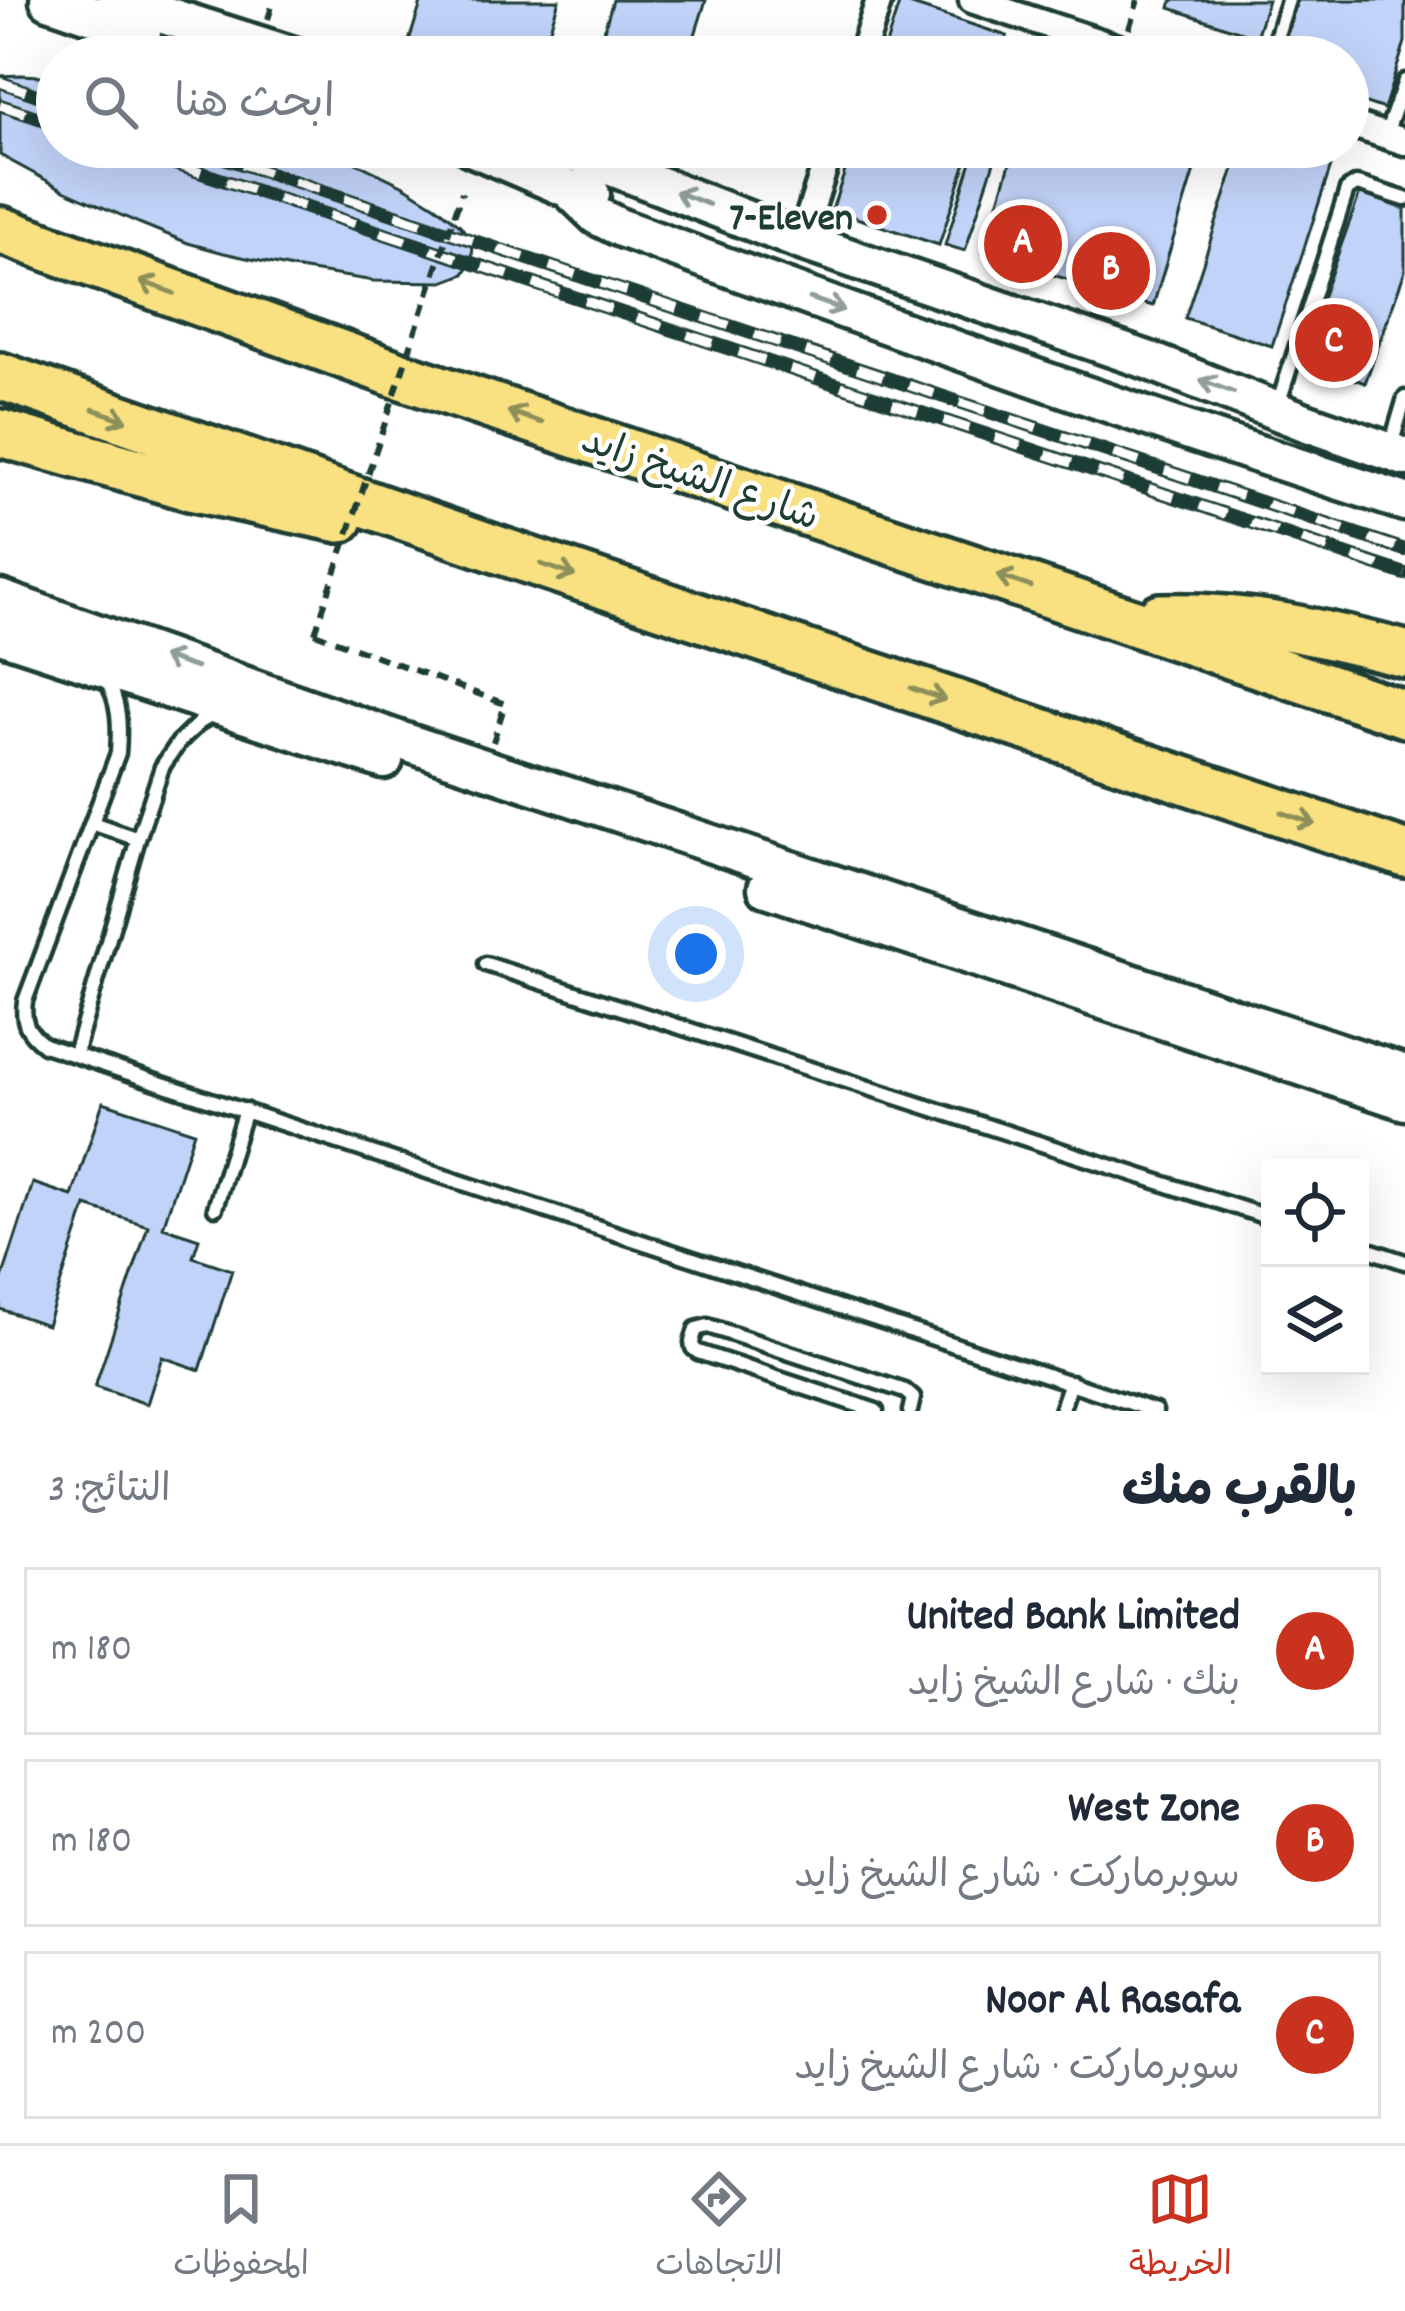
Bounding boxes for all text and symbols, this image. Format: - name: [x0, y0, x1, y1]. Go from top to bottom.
- search box: [36, 36, 1369, 168]
- icon: search: [78, 69, 144, 135]
- text: ابحث هنا: [174, 74, 335, 138]
- one-way arrow: [674, 186, 711, 208]
- place label: 7-Eleven: [729, 194, 853, 249]
- pin: A: [984, 199, 1062, 289]
- marker: 7-Eleven: [864, 202, 890, 228]
- pin: B: [1072, 226, 1150, 316]
- one-way arrow: [139, 275, 176, 296]
- one-way arrow: [808, 295, 845, 316]
- pin: C: [1295, 298, 1373, 388]
- one-way arrow: [1199, 374, 1236, 396]
- one-way arrow: [507, 405, 545, 427]
- one-way arrow: [91, 406, 128, 427]
- street label: شارع الشيخ زايد: [573, 416, 825, 548]
- one-way arrow: [539, 561, 576, 582]
- one-way arrow: [996, 569, 1034, 591]
- one-way arrow: [161, 650, 198, 671]
- one-way arrow: [909, 685, 946, 706]
- one-way arrow: [1278, 808, 1316, 830]
- your location: [666, 924, 726, 984]
- map controls: [1261, 1159, 1369, 1375]
- button: locate: [1261, 1159, 1369, 1267]
- button: layers: [1261, 1267, 1369, 1375]
- text: بالقرب منك: [1122, 1457, 1357, 1529]
- text: النتائج: 3: [48, 1465, 171, 1520]
- text: United Bank Limited: [906, 1587, 1240, 1651]
- text: 180 m: [51, 1624, 132, 1679]
- text: A: [1304, 1624, 1326, 1679]
- text: بنك · شارع الشيخ زايد: [907, 1659, 1240, 1714]
- text: West Zone: [1068, 1779, 1240, 1843]
- text: 180 m: [51, 1816, 132, 1871]
- text: B: [1306, 1816, 1324, 1871]
- text: سوبرماركت · شارع الشيخ زايد: [794, 1851, 1240, 1906]
- text: Noor Al Rasafa: [985, 1971, 1240, 2035]
- text: 200 m: [51, 2008, 146, 2063]
- text: C: [1305, 2008, 1325, 2063]
- text: سوبرماركت · شارع الشيخ زايد: [794, 2043, 1240, 2098]
- tab: المحفوظات: [173, 2166, 309, 2292]
- tab: الاتجاهات: [655, 2166, 783, 2292]
- tab: الخريطة: [1129, 2166, 1232, 2292]

